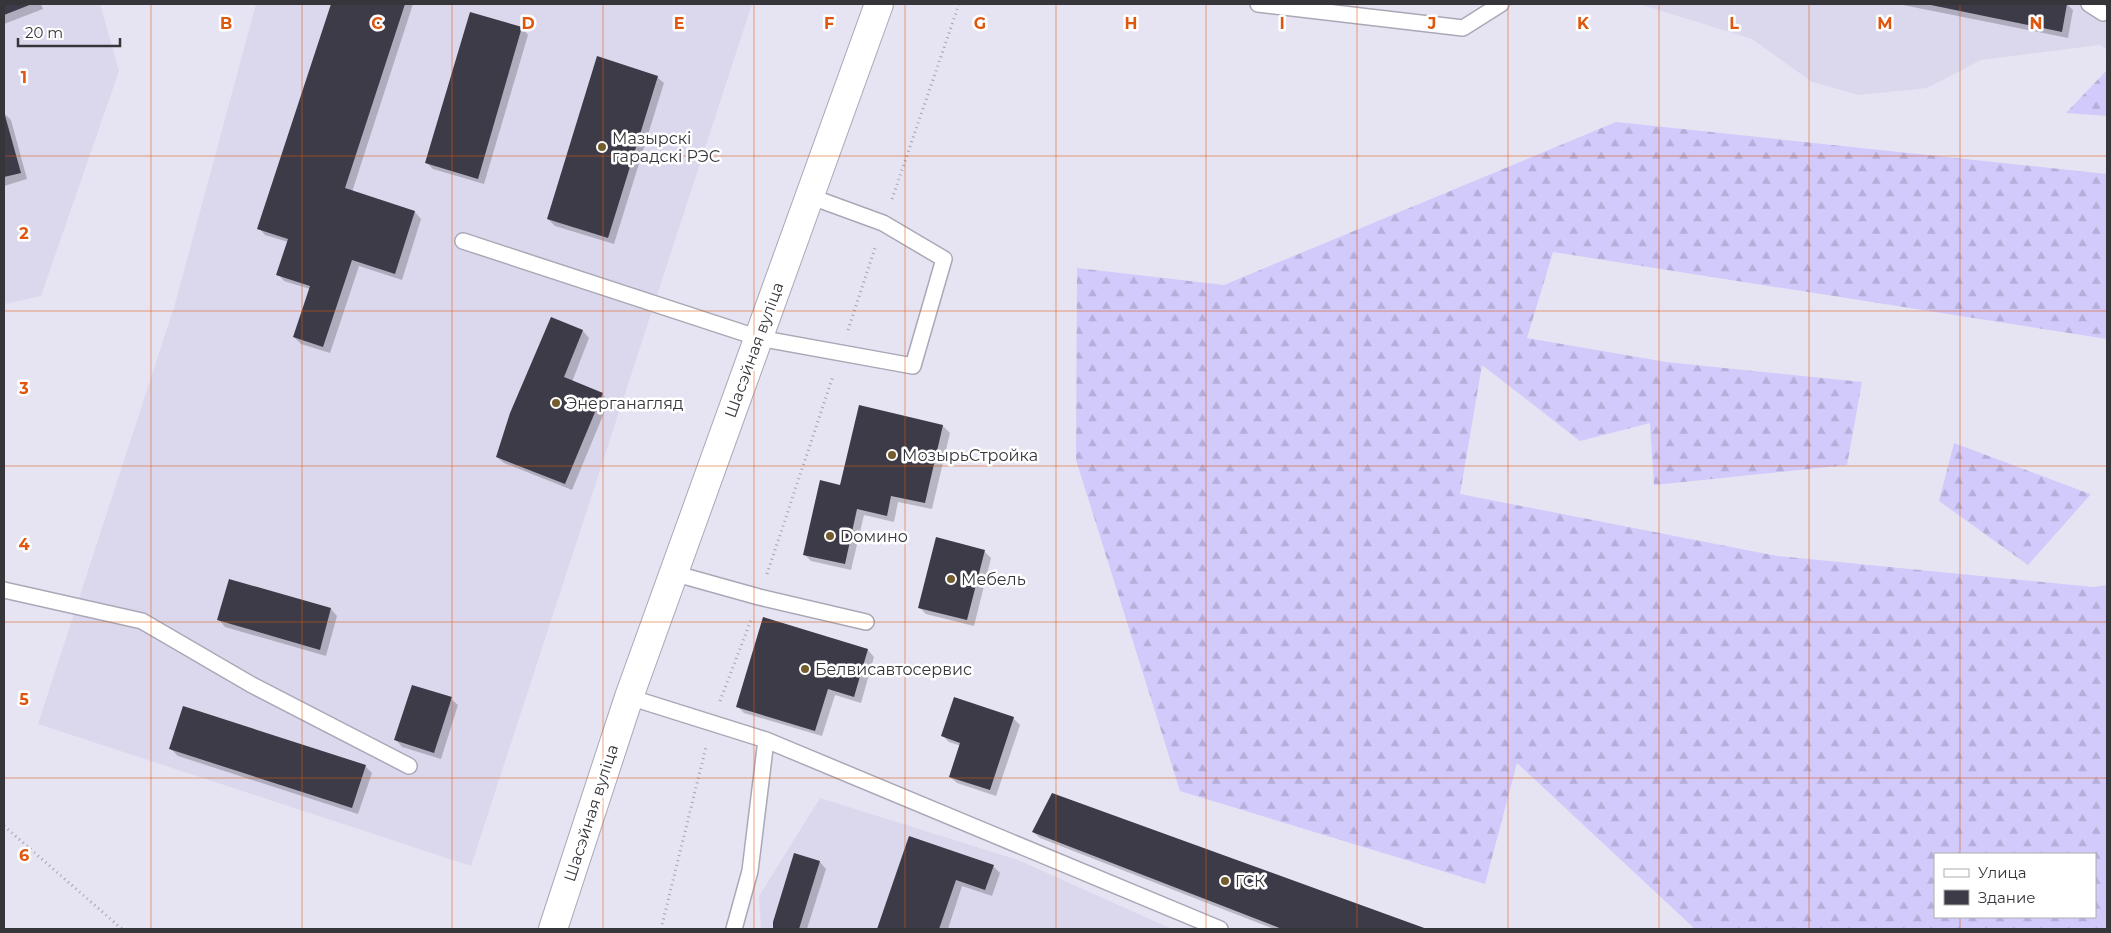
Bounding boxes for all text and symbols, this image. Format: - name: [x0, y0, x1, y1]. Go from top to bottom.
- text: B: [220, 14, 232, 33]
- text: C: [371, 14, 383, 33]
- text: D: [521, 14, 535, 33]
- text: E: [674, 14, 684, 33]
- text: F: [824, 14, 834, 33]
- text: G: [974, 14, 986, 33]
- text: H: [1125, 14, 1137, 33]
- text: I: [1279, 14, 1285, 33]
- text: J: [1427, 14, 1436, 33]
- text: K: [1577, 14, 1590, 33]
- text: L: [1729, 14, 1739, 33]
- text: M: [1877, 14, 1893, 33]
- text: N: [2030, 14, 2042, 33]
- scale bar: [18, 15, 120, 47]
- text: 20 m: [25, 23, 63, 42]
- text: 1: [21, 68, 27, 87]
- place label: Мазырскі гарадскі РЭС: [612, 129, 720, 166]
- marker: Мазырскі гарадскі РЭС: [596, 141, 608, 153]
- text: 2: [19, 224, 29, 243]
- street label: Шасэйная вуліца: [721, 280, 787, 420]
- text: 3: [18, 379, 29, 398]
- place label: Энерганагляд: [566, 394, 683, 413]
- marker: Энерганагляд: [550, 397, 562, 409]
- place label: МозырьСтройка: [902, 446, 1038, 465]
- marker: МозырьСтройка: [886, 449, 898, 461]
- place label: Dомино: [840, 527, 908, 546]
- marker: Dомино: [824, 530, 836, 542]
- text: 4: [18, 535, 30, 554]
- place label: Мебель: [961, 570, 1026, 589]
- marker: Мебель: [945, 573, 957, 585]
- place label: Белвисавтосервис: [815, 660, 972, 679]
- marker: Белвисавтосервис: [799, 663, 811, 675]
- text: 5: [19, 690, 29, 709]
- street label: Шасэйная вуліца: [560, 742, 622, 884]
- text: 6: [19, 846, 29, 865]
- legend: [1934, 853, 2096, 918]
- text: Улица: [1978, 863, 2026, 882]
- place label: ГСК: [1235, 872, 1265, 891]
- marker: ГСК: [1219, 875, 1231, 887]
- text: Здание: [1978, 888, 2036, 907]

